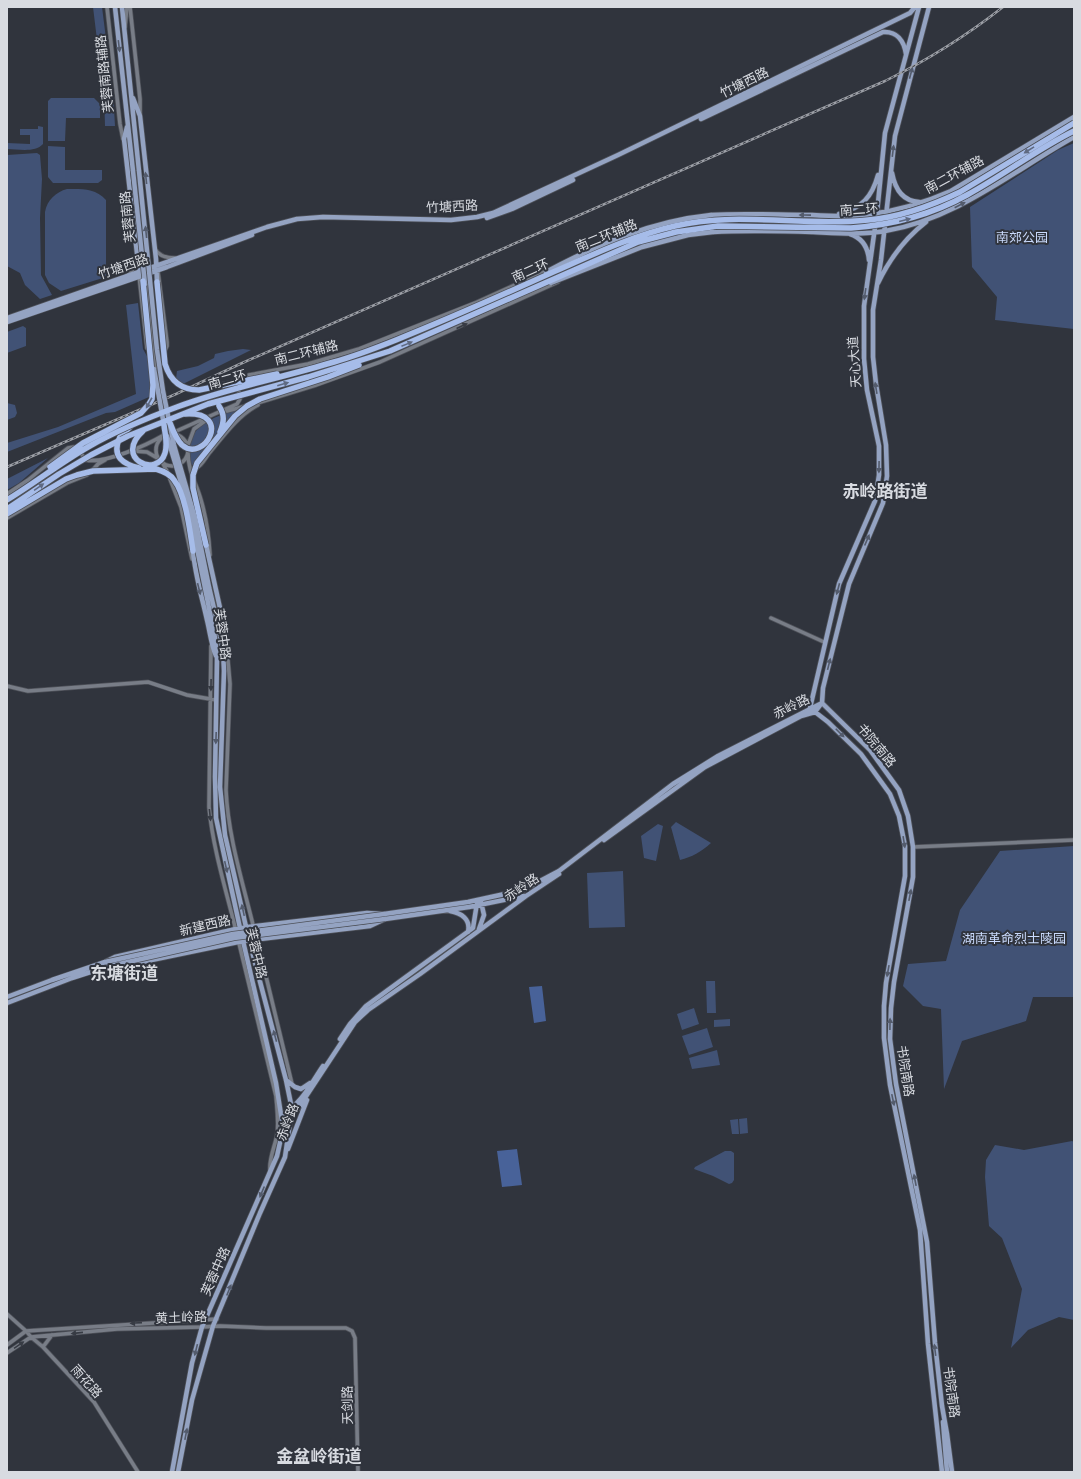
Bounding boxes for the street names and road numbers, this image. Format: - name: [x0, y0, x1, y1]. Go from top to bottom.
- street label: 芙蓉南路辅路: [93, 34, 116, 114]
- street label: 竹塘西路: [718, 64, 771, 101]
- street label: 南二环辅路: [922, 153, 986, 196]
- street label: 芙蓉南路: [117, 190, 138, 244]
- street label: 竹塘西路: [426, 198, 478, 215]
- street label: 南二环: [839, 201, 879, 218]
- street label: 南二环辅路: [573, 216, 639, 255]
- street label: 竹塘西路: [96, 251, 150, 282]
- street label: 南二环: [509, 256, 551, 285]
- street label: 天心大道: [845, 335, 864, 388]
- street label: 南二环辅路: [273, 337, 339, 368]
- street label: 南二环: [206, 367, 248, 392]
- street label: 芙蓉中路: [211, 607, 234, 661]
- street label: 赤岭路: [770, 691, 812, 722]
- street label: 书院南路: [854, 721, 899, 770]
- street label: 赤岭路: [501, 870, 542, 905]
- street label: 新建西路: [178, 912, 232, 939]
- street label: 芙蓉中路: [243, 926, 270, 980]
- street label: 书院南路: [894, 1044, 917, 1098]
- street label: 赤岭路: [273, 1101, 301, 1143]
- street label: 芙蓉中路: [198, 1244, 233, 1298]
- street label: 黄土岭路: [155, 1309, 207, 1326]
- street label: 雨花路: [68, 1362, 105, 1401]
- street label: 书院南路: [940, 1365, 963, 1419]
- street label: 天剑路: [340, 1385, 355, 1425]

